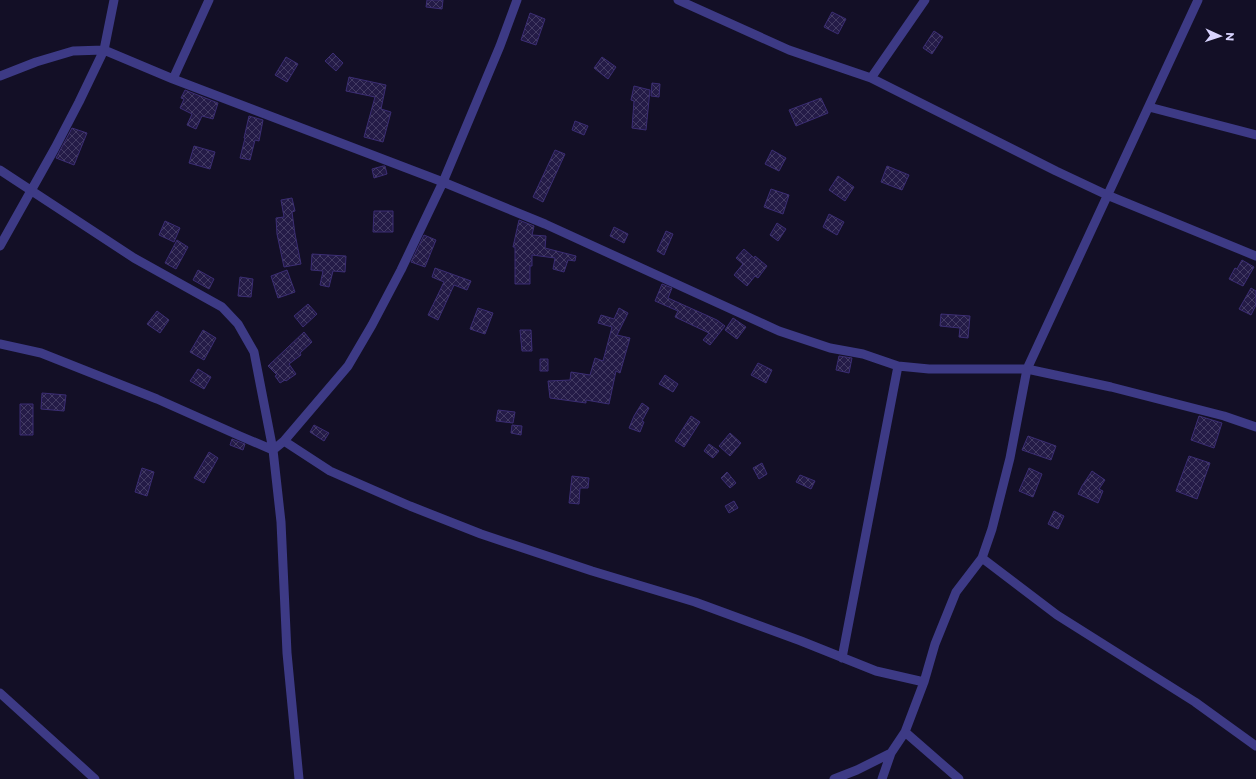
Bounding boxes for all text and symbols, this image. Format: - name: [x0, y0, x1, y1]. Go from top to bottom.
- north arrow: [1200, 16, 1240, 56]
- text: N: [1223, 32, 1237, 41]

